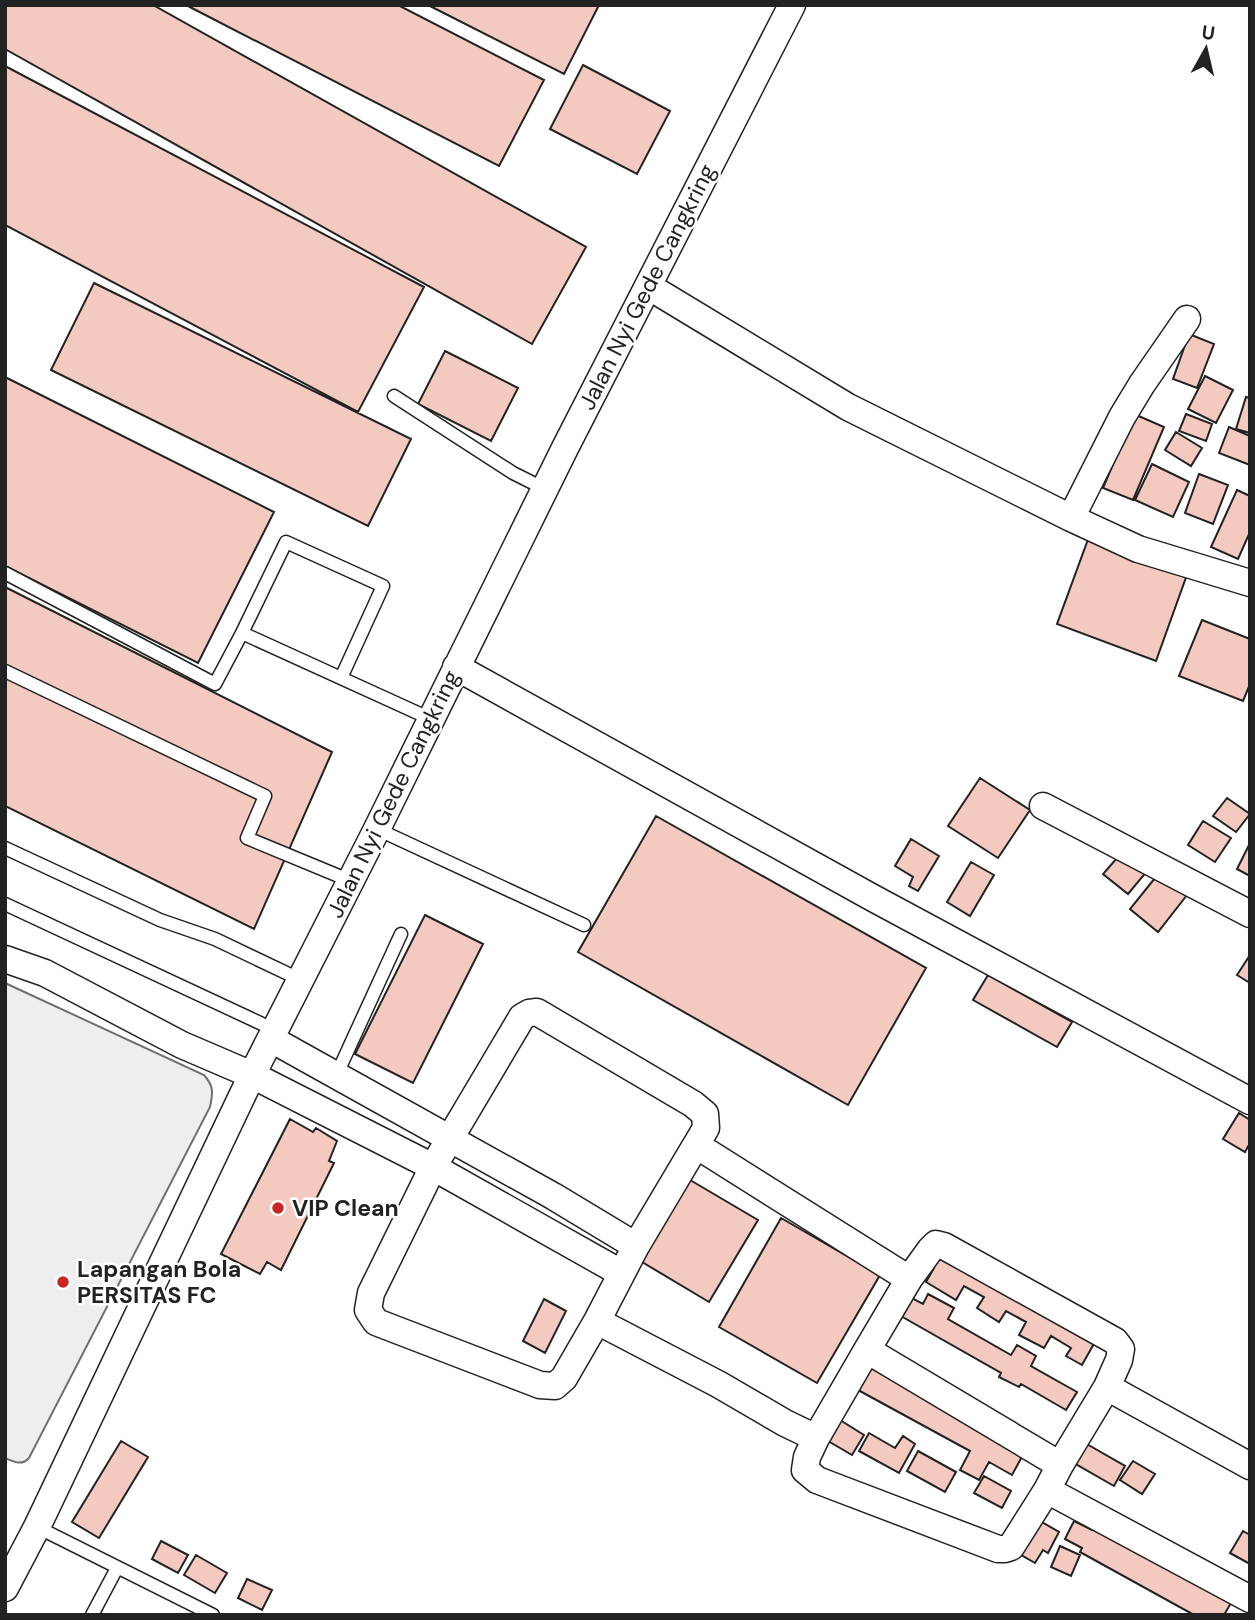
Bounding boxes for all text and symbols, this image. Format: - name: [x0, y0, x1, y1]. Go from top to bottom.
- north arrow: [1171, 14, 1241, 84]
- text: U: [1200, 19, 1216, 46]
- street label: Jalan Nyi Gede Cangkring: [572, 159, 722, 415]
- street label: Jalan Nyi Gede Cangkring: [320, 665, 466, 923]
- place label: VIP Clean: [292, 1193, 399, 1223]
- marker: VIP Clean: [270, 1200, 286, 1216]
- place label: Lapangan Bola PERSITAS FC: [77, 1254, 241, 1310]
- marker: Lapangan Bola PERSITAS FC: [55, 1274, 71, 1290]

